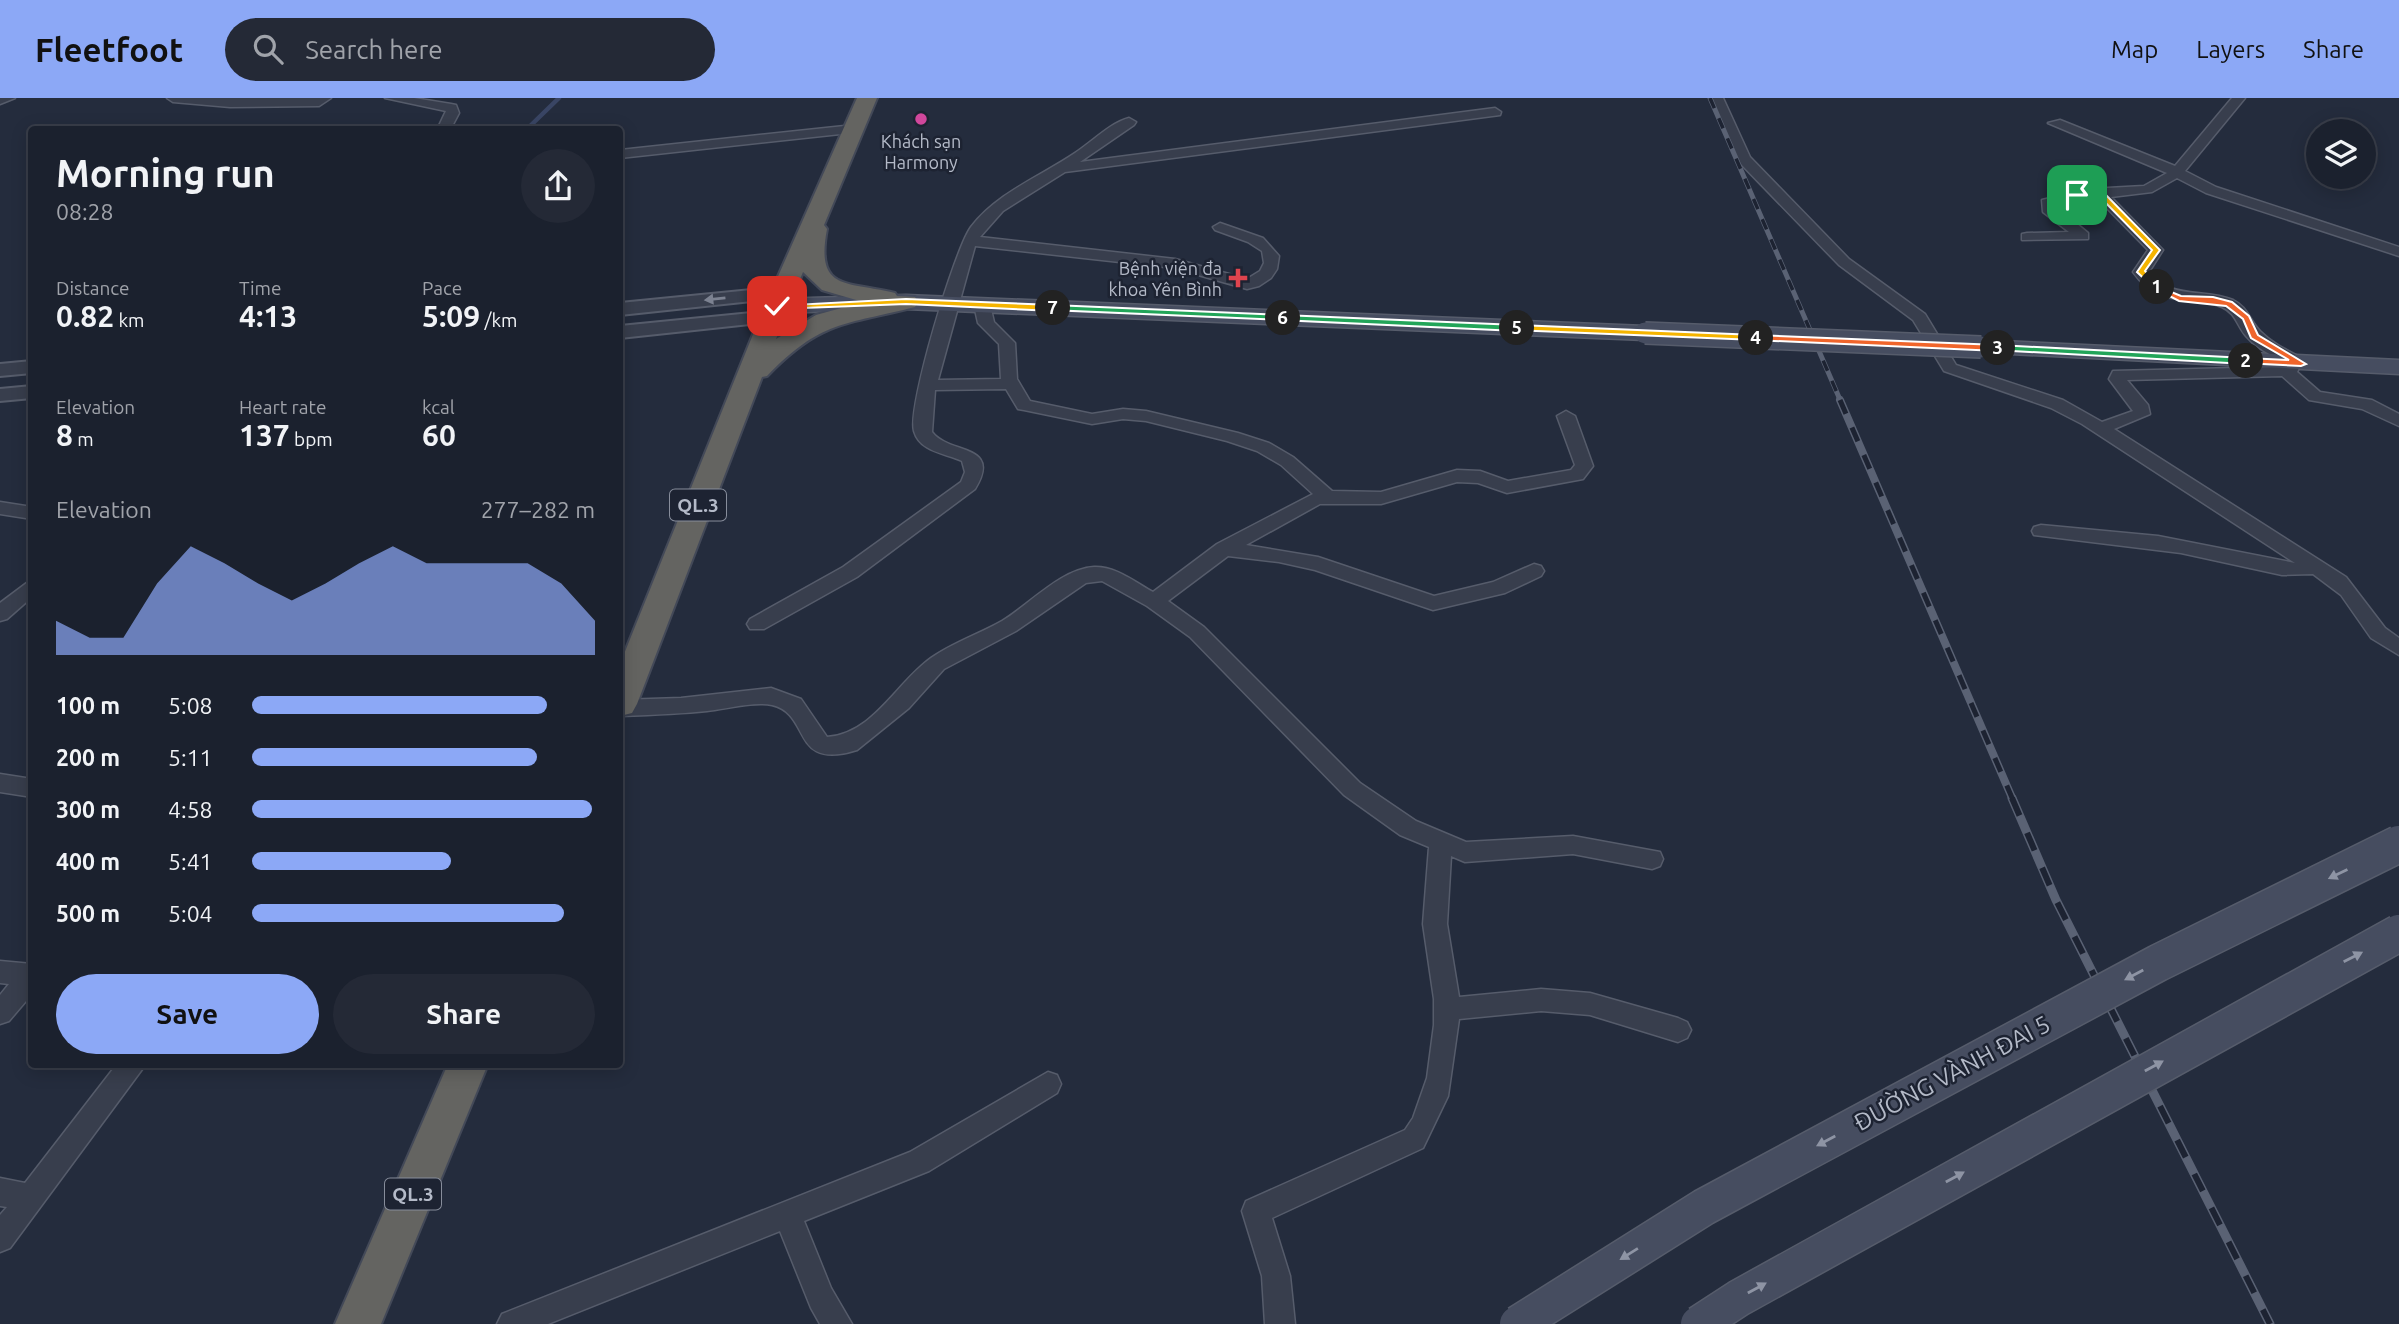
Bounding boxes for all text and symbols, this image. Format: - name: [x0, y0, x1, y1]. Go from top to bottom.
- search box: [225, 18, 715, 81]
- icon: search: [249, 30, 287, 68]
- text: Fleetfoot: [35, 31, 183, 68]
- text: Search here: [305, 35, 443, 64]
- text: Map: [2111, 36, 2158, 63]
- text: Layers: [2196, 36, 2265, 63]
- text: Share: [2303, 36, 2364, 63]
- marker: Khách sạn Harmony: [913, 111, 929, 127]
- map controls: [2306, 119, 2376, 189]
- button: layers: [2306, 119, 2376, 189]
- place label: Khách sạn Harmony: [881, 131, 961, 172]
- button: share: [521, 149, 595, 223]
- text: Morning run: [56, 152, 275, 194]
- pin: [2047, 165, 2107, 225]
- icon: arrive: [2058, 176, 2096, 214]
- text: 08:28: [56, 199, 114, 224]
- place label: Bệnh viện đa khoa Yên Bình: [1108, 258, 1222, 299]
- marker: Bệnh viện đa khoa Yên Bình: [1228, 268, 1248, 288]
- pin: 1: [2140, 270, 2174, 304]
- text: 1: [2151, 275, 2162, 297]
- pin: [747, 276, 807, 336]
- text: Distance: [56, 277, 130, 299]
- text: Time: [239, 277, 281, 299]
- text: Pace: [422, 277, 462, 299]
- icon: check: [758, 287, 796, 325]
- pin: 7: [1036, 290, 1070, 326]
- one-way arrow: [704, 294, 726, 305]
- text: 7: [1047, 296, 1058, 318]
- text: 0.82: [56, 299, 114, 333]
- text: 4:13: [239, 299, 297, 333]
- text: 5:09: [422, 299, 480, 333]
- pin: 6: [1266, 300, 1300, 336]
- text: 6: [1277, 306, 1288, 328]
- text: km: [114, 309, 144, 331]
- text: /km: [480, 309, 518, 331]
- pin: 5: [1500, 310, 1534, 345]
- text: 5: [1511, 316, 1522, 338]
- pin: 4: [1738, 320, 1774, 356]
- text: 4: [1750, 326, 1761, 348]
- pin: 3: [1980, 330, 2016, 366]
- text: 3: [1992, 336, 2003, 358]
- pin: 2: [2228, 344, 2264, 378]
- text: 2: [2240, 349, 2251, 371]
- text: Elevation: [56, 396, 135, 418]
- text: Heart rate: [239, 396, 326, 418]
- text: kcal: [422, 396, 455, 418]
- text: 8: [56, 418, 73, 452]
- text: 137: [239, 418, 290, 452]
- text: 60: [422, 418, 456, 452]
- text: m: [73, 428, 94, 450]
- text: bpm: [290, 428, 333, 450]
- road number: QL.3: [670, 490, 726, 520]
- text: Elevation: [56, 497, 152, 522]
- text: 277–282 m: [481, 497, 595, 522]
- text: 100 m: [56, 693, 120, 718]
- text: 5:08: [168, 693, 213, 718]
- text: 200 m: [56, 745, 120, 770]
- text: 5:11: [168, 745, 213, 770]
- text: 300 m: [56, 797, 120, 822]
- text: 4:58: [168, 797, 213, 822]
- text: 400 m: [56, 849, 120, 874]
- text: 5:41: [168, 849, 213, 874]
- one-way arrow: [2328, 869, 2348, 880]
- text: 500 m: [56, 901, 120, 926]
- text: 5:04: [168, 901, 213, 926]
- one-way arrow: [2343, 951, 2363, 962]
- one-way arrow: [2124, 970, 2144, 981]
- button: Save: [56, 974, 319, 1054]
- button: Share: [333, 974, 595, 1054]
- street label: ĐƯỜNG VÀNH ĐAI 5: [1848, 1008, 2055, 1136]
- one-way arrow: [2144, 1060, 2164, 1072]
- one-way arrow: [1816, 1135, 1836, 1147]
- one-way arrow: [1946, 1171, 1965, 1183]
- road number: QL.3: [385, 1178, 441, 1210]
- one-way arrow: [1619, 1248, 1638, 1261]
- one-way arrow: [1747, 1282, 1766, 1294]

